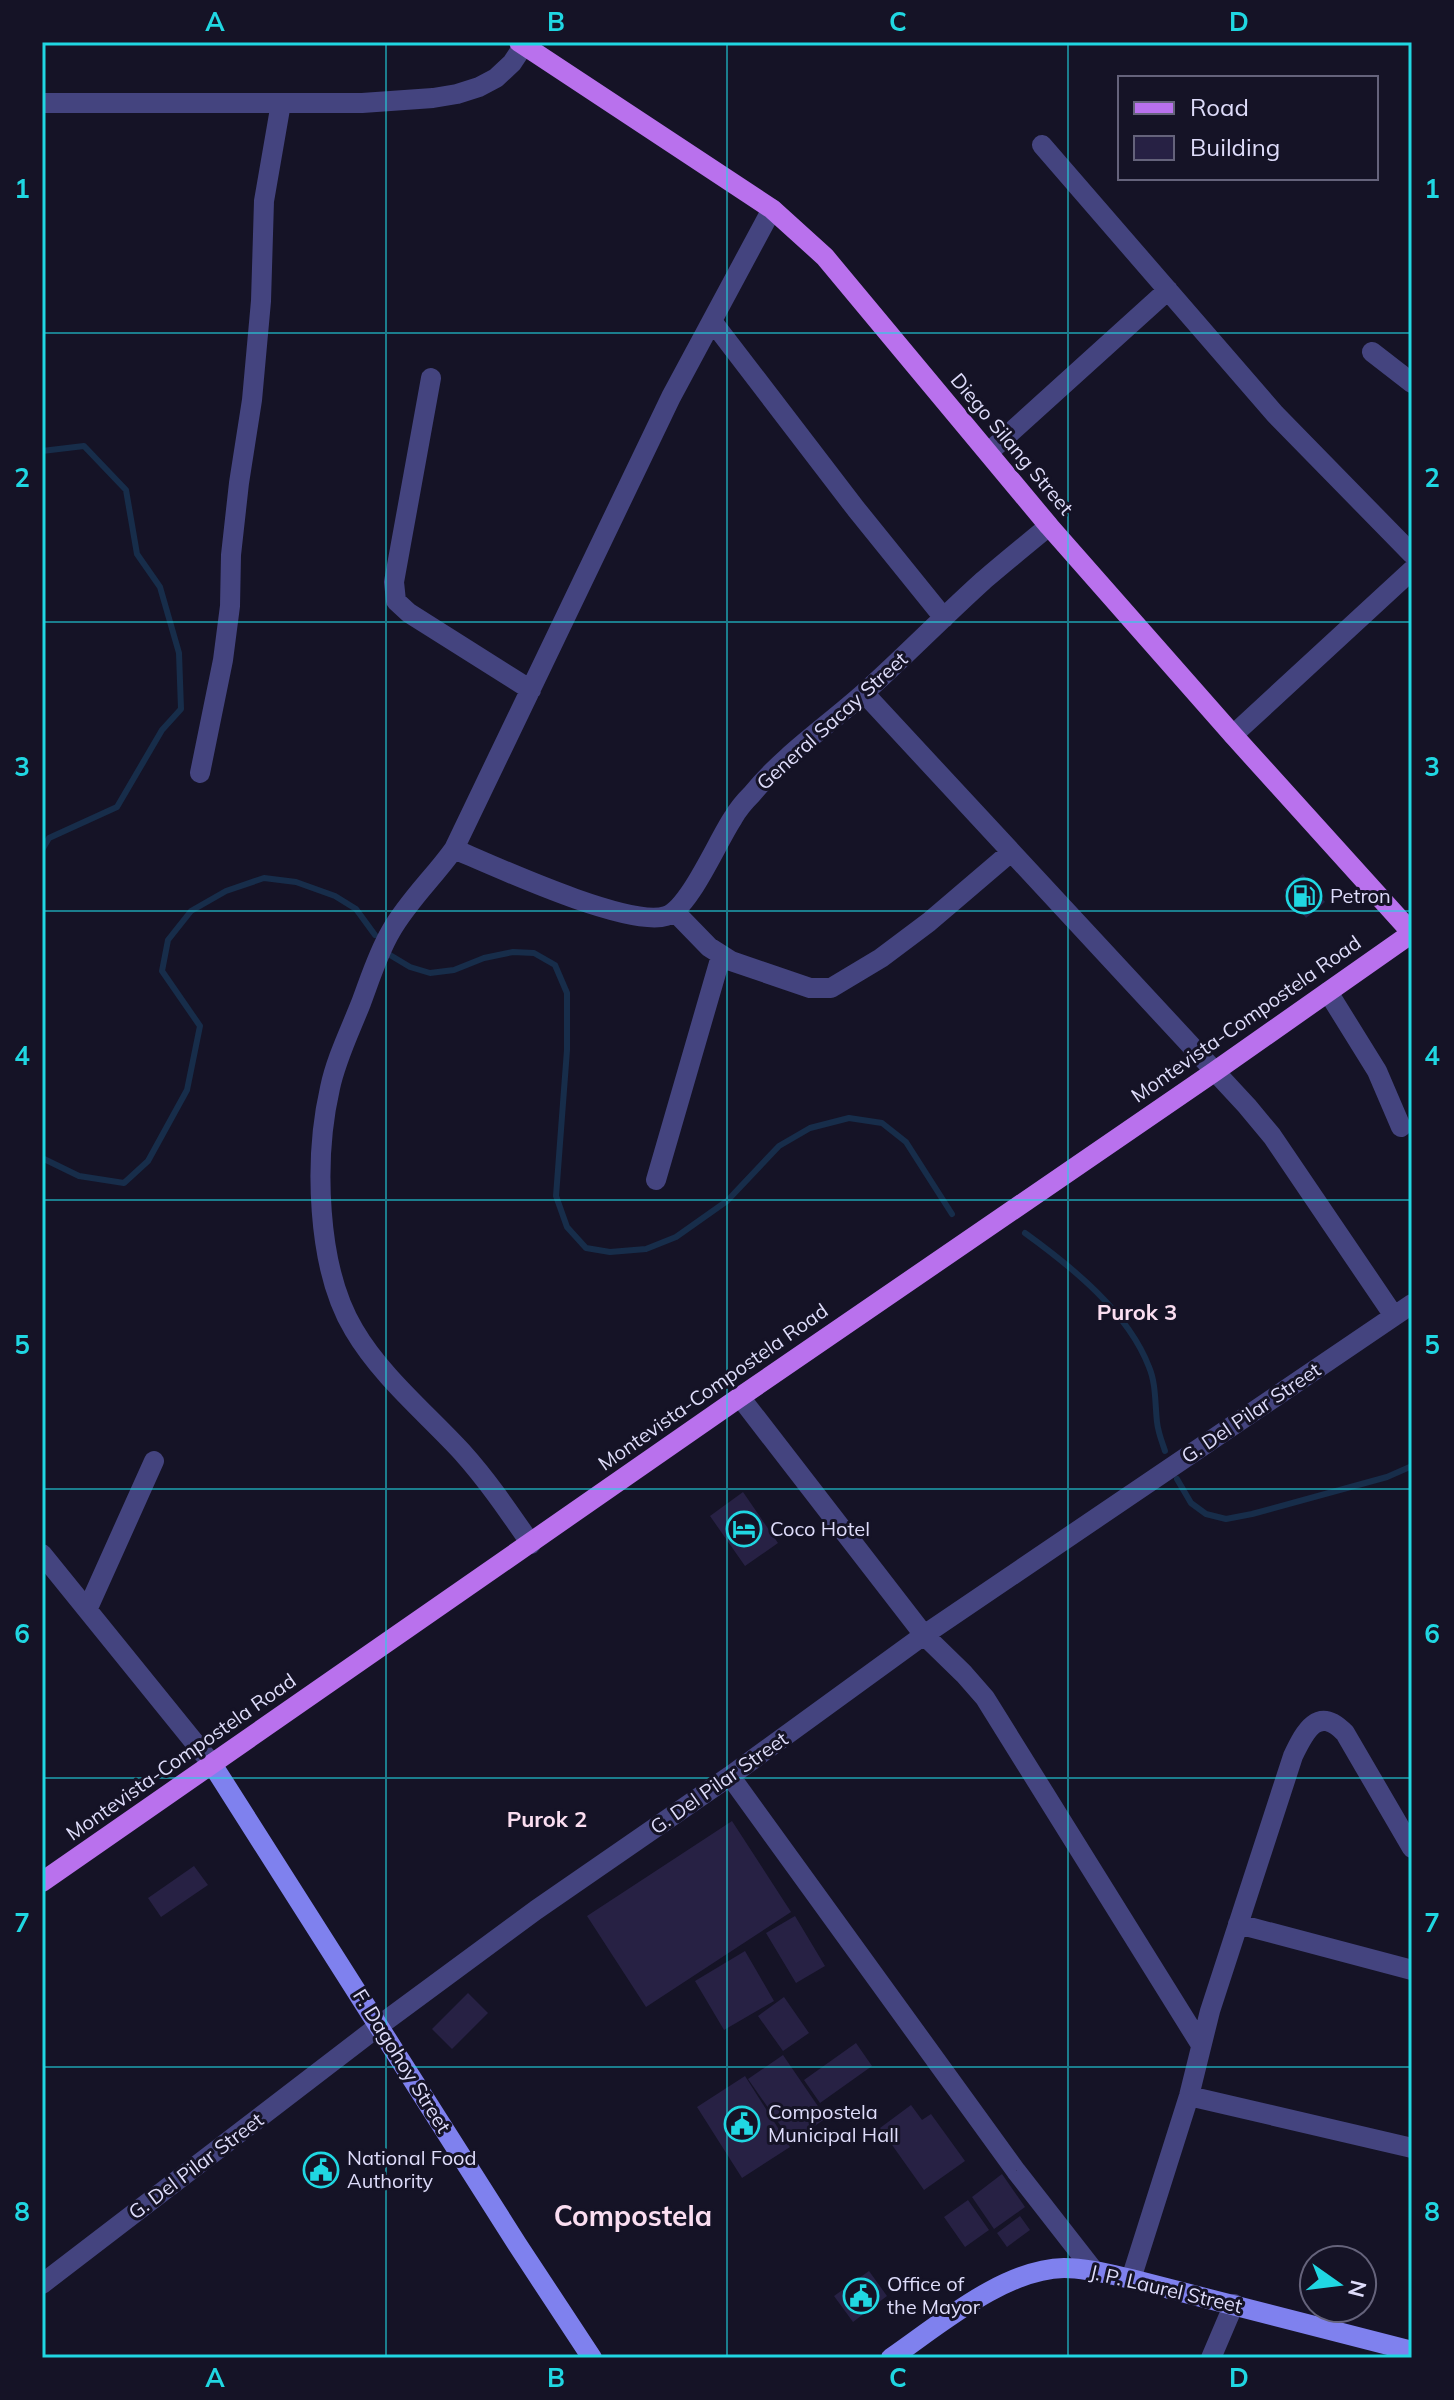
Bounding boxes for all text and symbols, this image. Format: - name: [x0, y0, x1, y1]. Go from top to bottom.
- text: A: [205, 5, 225, 38]
- text: B: [547, 5, 565, 38]
- text: C: [889, 5, 907, 38]
- text: D: [1229, 5, 1249, 38]
- legend: [1118, 76, 1378, 180]
- text: Road: [1190, 92, 1249, 122]
- text: Building: [1190, 132, 1280, 162]
- text: 1: [14, 172, 30, 205]
- text: 1: [1424, 172, 1440, 205]
- street label: Diego Silang Street: [946, 368, 1079, 520]
- text: 2: [14, 461, 30, 494]
- text: 2: [1424, 461, 1440, 494]
- street label: General Sacay Street: [751, 646, 912, 795]
- text: 3: [14, 750, 30, 783]
- text: 3: [1424, 750, 1440, 783]
- fuel station icon: Petron: [1285, 877, 1323, 915]
- place label: Petron: [1330, 883, 1391, 908]
- street label: Montevista-Compostela Road: [1126, 930, 1365, 1108]
- text: 4: [14, 1039, 30, 1072]
- text: 4: [1424, 1039, 1440, 1072]
- street label: Montevista-Compostela Road: [593, 1298, 832, 1476]
- district label: Purok 3: [1097, 1298, 1177, 1326]
- text: 5: [14, 1328, 30, 1361]
- text: 5: [1424, 1328, 1440, 1361]
- street label: G. Del Pilar Street: [1176, 1357, 1325, 1468]
- hotel icon: Coco Hotel: [725, 1510, 763, 1548]
- place label: Coco Hotel: [770, 1516, 870, 1541]
- text: 6: [14, 1617, 30, 1650]
- text: 6: [1424, 1617, 1440, 1650]
- street label: Montevista-Compostela Road: [61, 1668, 300, 1846]
- street label: G. Del Pilar Street: [645, 1726, 792, 1839]
- district label: Purok 2: [507, 1805, 587, 1833]
- text: 7: [14, 1906, 30, 1939]
- text: 7: [1424, 1906, 1440, 1939]
- street label: F. Dagohoy Street: [348, 1984, 457, 2137]
- place label: Compostela Municipal Hall: [768, 2099, 899, 2147]
- public building icon: Compostela Municipal Hall: [723, 2105, 761, 2143]
- street label: G. Del Pilar Street: [123, 2107, 268, 2224]
- place label: National Food Authority: [347, 2145, 477, 2193]
- public building icon: National Food Authority: [302, 2151, 340, 2189]
- text: 8: [14, 2195, 30, 2228]
- text: 8: [1424, 2195, 1440, 2228]
- district label: Compostela: [554, 2198, 712, 2233]
- north arrow: [1298, 2244, 1378, 2324]
- street label: J. P. Laurel Street: [1088, 2259, 1245, 2318]
- place label: Office of the Mayor: [887, 2271, 981, 2319]
- public building icon: Office of the Mayor: [842, 2277, 880, 2315]
- text: N: [1342, 2277, 1373, 2300]
- text: A: [205, 2361, 225, 2394]
- text: B: [547, 2361, 565, 2394]
- text: C: [889, 2361, 907, 2394]
- text: D: [1229, 2361, 1249, 2394]

